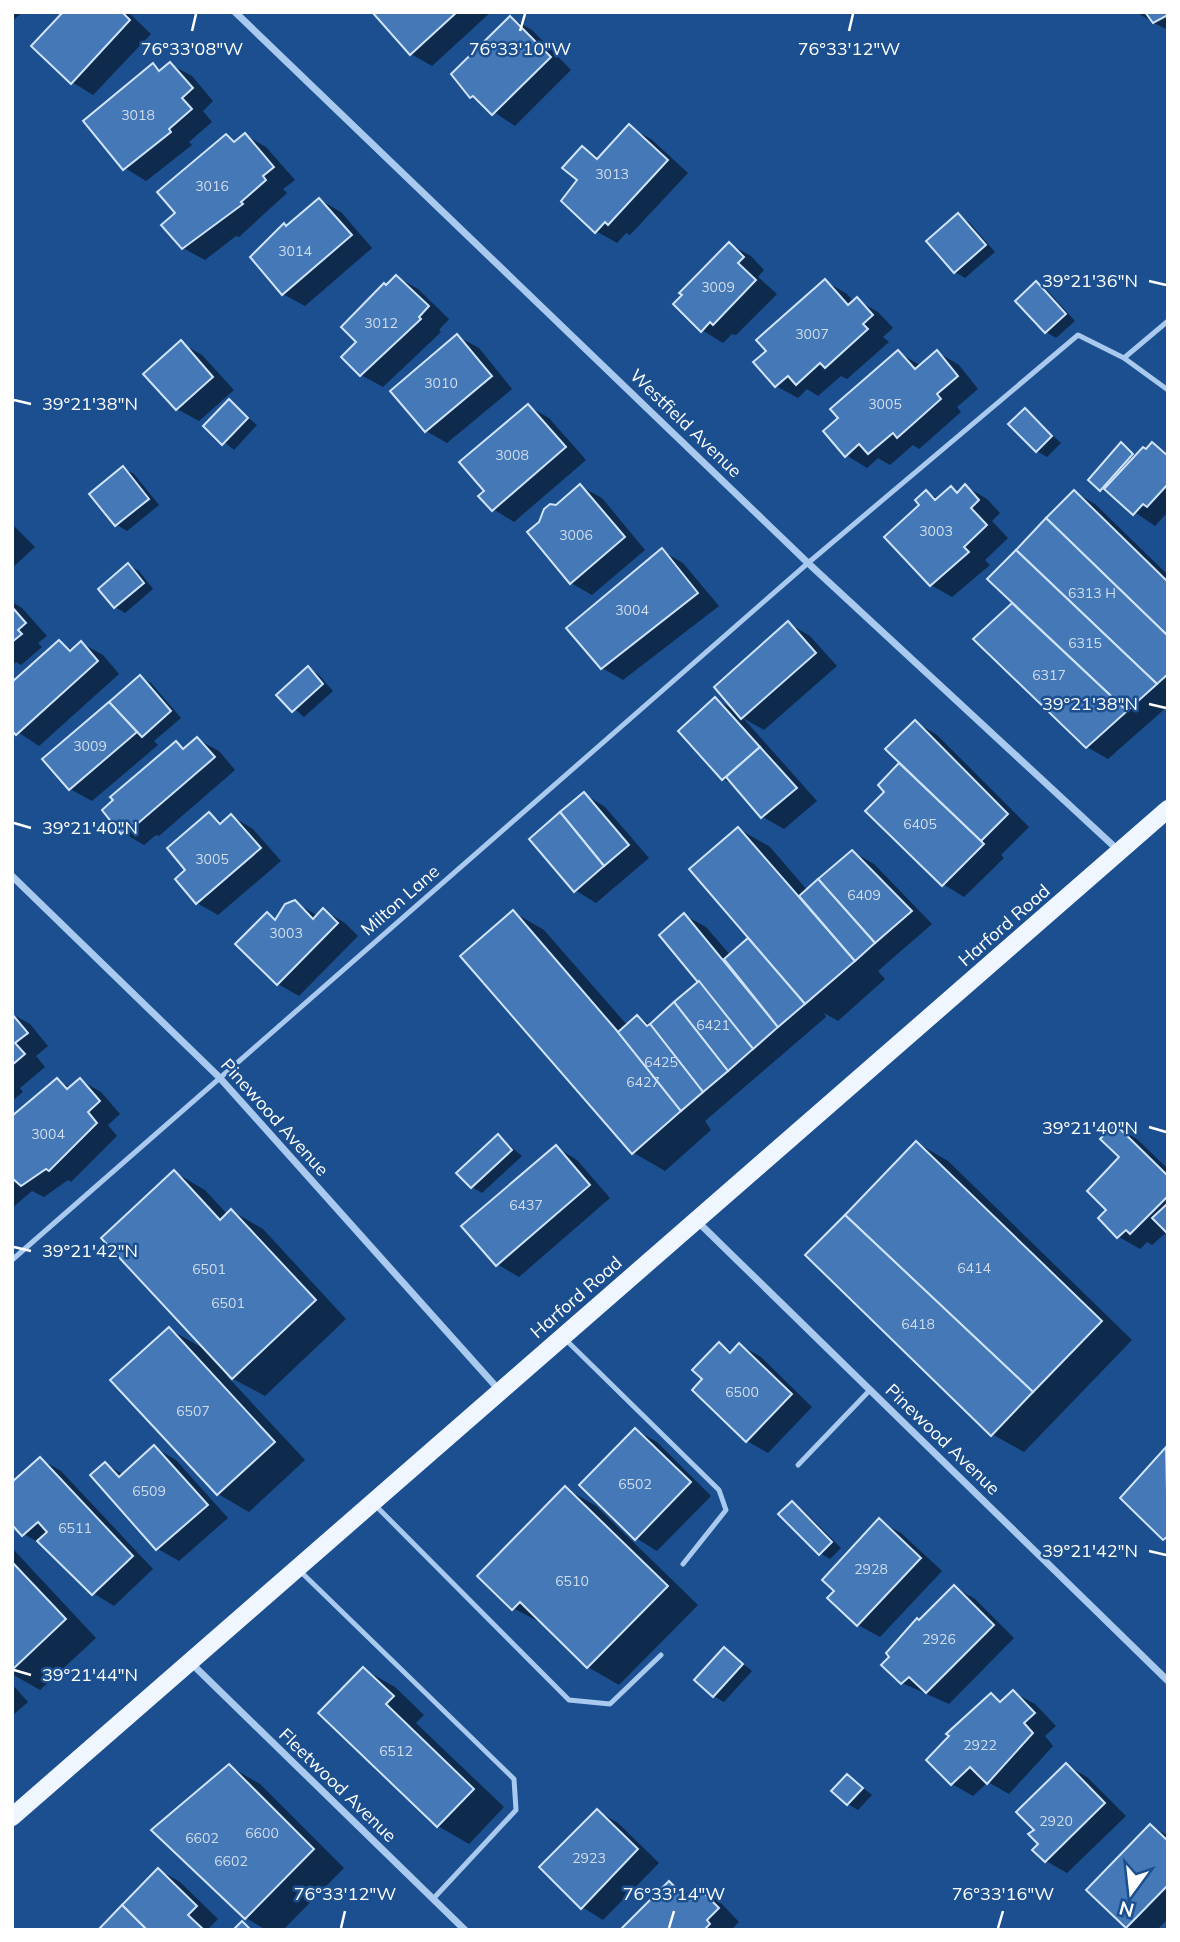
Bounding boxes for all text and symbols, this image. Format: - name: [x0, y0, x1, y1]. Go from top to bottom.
- text: 76°33'08"W: [141, 37, 243, 60]
- text: 76°33'10"W: [469, 37, 571, 60]
- text: 76°33'12"W: [798, 37, 900, 60]
- house number: 3018: [121, 106, 155, 124]
- house number: 3013: [595, 165, 629, 183]
- house number: 3016: [195, 177, 229, 195]
- house number: 3014: [278, 242, 312, 260]
- text: 39°21'36"N: [1042, 269, 1138, 292]
- house number: 3009: [701, 278, 735, 296]
- house number: 3012: [364, 314, 398, 332]
- house number: 3007: [795, 325, 829, 343]
- street label: Westfield Avenue: [625, 364, 747, 482]
- house number: 3010: [424, 374, 458, 392]
- text: 39°21'38"N: [42, 392, 138, 415]
- house number: 3005: [868, 395, 902, 413]
- house number: 3008: [495, 446, 529, 464]
- house number: 3003: [919, 522, 953, 540]
- house number: 3006: [559, 526, 593, 544]
- house number: 6313 H: [1068, 584, 1116, 602]
- house number: 3004: [615, 601, 649, 619]
- house number: 6315: [1068, 634, 1102, 652]
- house number: 6317: [1032, 666, 1066, 684]
- text: 39°21'38"N: [1042, 692, 1138, 715]
- house number: 3009: [73, 737, 107, 755]
- house number: 6405: [903, 815, 937, 833]
- text: 39°21'40"N: [42, 816, 138, 839]
- house number: 3005: [195, 850, 229, 868]
- street label: Milton Lane: [356, 860, 444, 940]
- street label: Harford Road: [954, 879, 1054, 971]
- house number: 6409: [847, 886, 881, 904]
- house number: 3003: [269, 924, 303, 942]
- house number: 6421: [696, 1016, 730, 1034]
- street label: Pinewood Avenue: [216, 1053, 334, 1181]
- house number: 6425: [644, 1053, 678, 1071]
- house number: 6427: [626, 1073, 660, 1091]
- text: 39°21'40"N: [1042, 1116, 1138, 1139]
- house number: 3004: [31, 1125, 65, 1143]
- house number: 6437: [509, 1196, 543, 1214]
- text: 39°21'42"N: [42, 1239, 138, 1262]
- street label: Harford Road: [526, 1251, 626, 1343]
- house number: 6414: [957, 1259, 991, 1277]
- house number: 6501: [192, 1260, 226, 1278]
- house number: 6501: [211, 1294, 245, 1312]
- house number: 6418: [901, 1315, 935, 1333]
- street label: Pinewood Avenue: [881, 1378, 1005, 1500]
- house number: 6500: [725, 1383, 759, 1401]
- house number: 6507: [176, 1402, 210, 1420]
- house number: 6502: [618, 1475, 652, 1493]
- house number: 6509: [132, 1482, 166, 1500]
- house number: 6511: [58, 1519, 92, 1537]
- text: 39°21'42"N: [1042, 1539, 1138, 1562]
- house number: 2928: [854, 1560, 888, 1578]
- house number: 6510: [555, 1572, 589, 1590]
- house number: 2926: [922, 1630, 956, 1648]
- text: 39°21'44"N: [42, 1663, 138, 1686]
- street label: Fleetwood Avenue: [274, 1723, 402, 1847]
- house number: 2922: [963, 1736, 997, 1754]
- house number: 6512: [379, 1742, 413, 1760]
- house number: 2920: [1039, 1812, 1073, 1830]
- house number: 6600: [245, 1824, 279, 1842]
- house number: 6602: [185, 1829, 219, 1847]
- house number: 2923: [572, 1849, 606, 1867]
- house number: 6602: [214, 1852, 248, 1870]
- north arrow: [1096, 1858, 1166, 1928]
- text: 76°33'12"W: [294, 1882, 396, 1905]
- text: 76°33'14"W: [623, 1882, 725, 1905]
- text: 76°33'16"W: [952, 1882, 1054, 1905]
- text: N: [1117, 1896, 1137, 1923]

